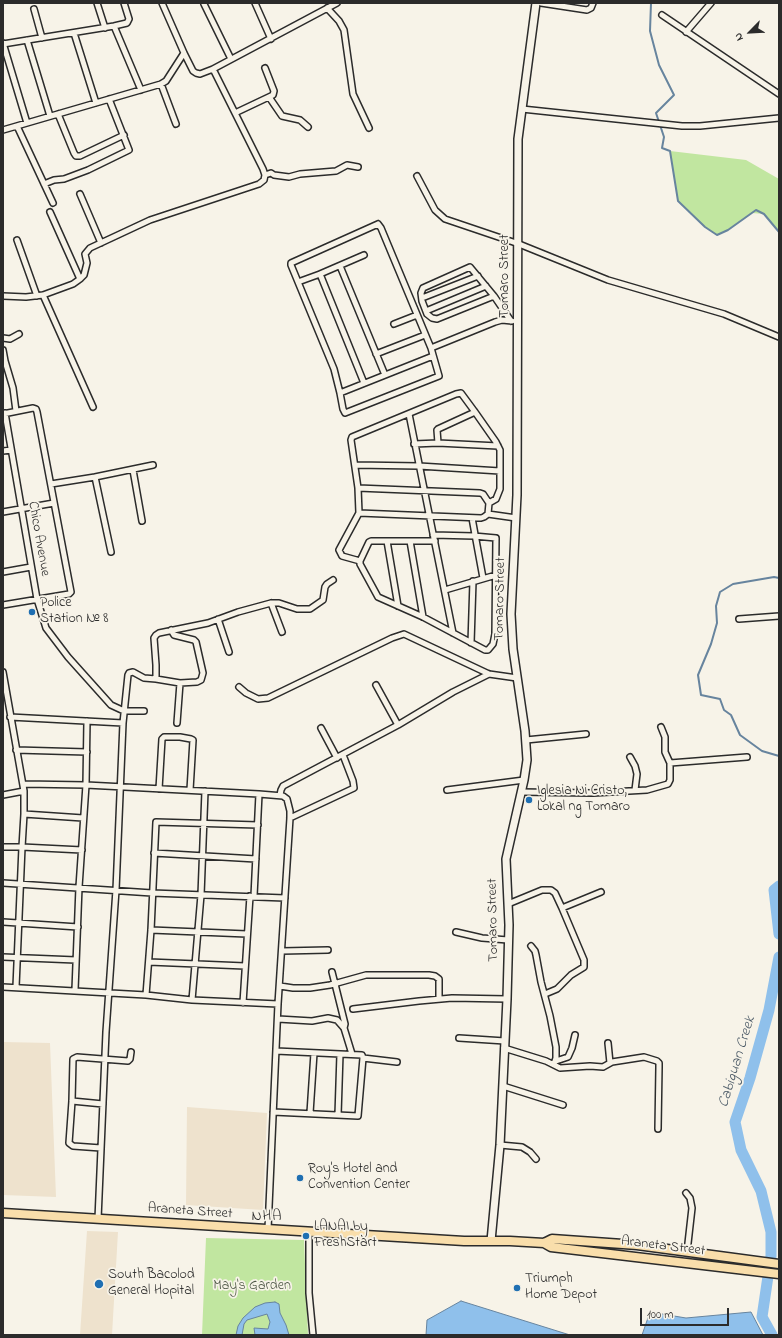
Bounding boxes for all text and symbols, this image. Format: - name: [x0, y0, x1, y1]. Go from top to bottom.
- north arrow: [730, 12, 770, 52]
- text: N: [730, 30, 748, 44]
- street label: Tomaro Street: [498, 234, 514, 318]
- street label: Chico Avenue: [23, 500, 53, 578]
- street label: Tomaro Street: [492, 557, 510, 641]
- place label: Police Station № 8: [40, 596, 109, 628]
- marker: Police Station № 8: [27, 607, 37, 617]
- place label: Iglesia Ni Cristo, Lokal ng Tomaro: [537, 784, 630, 816]
- marker: Iglesia Ni Cristo, Lokal ng Tomaro: [524, 795, 534, 805]
- street label: Tomaro Street: [485, 878, 503, 962]
- water label: Cabiguan Creek: [716, 1014, 760, 1110]
- place label: Roy's Hotel and Convention Center: [308, 1162, 410, 1194]
- marker: Roy's Hotel and Convention Center: [295, 1173, 305, 1183]
- street label: Araneta Street: [147, 1201, 233, 1223]
- district label: NHA: [251, 1209, 283, 1227]
- place label: LANAI by FreshStart: [314, 1220, 377, 1252]
- marker: LANAI by FreshStart: [301, 1231, 311, 1241]
- street label: Araneta Street: [620, 1233, 706, 1261]
- place label: South Bacolod General Hopital: [108, 1268, 195, 1300]
- place label: Triumph Home Depot: [525, 1272, 597, 1304]
- marker: South Bacolod General Hopital: [93, 1278, 105, 1290]
- park label: May's Garden: [213, 1279, 291, 1295]
- marker: Triumph Home Depot: [512, 1283, 522, 1293]
- scale bar: [642, 1300, 731, 1326]
- text: 100 m: [647, 1306, 674, 1324]

